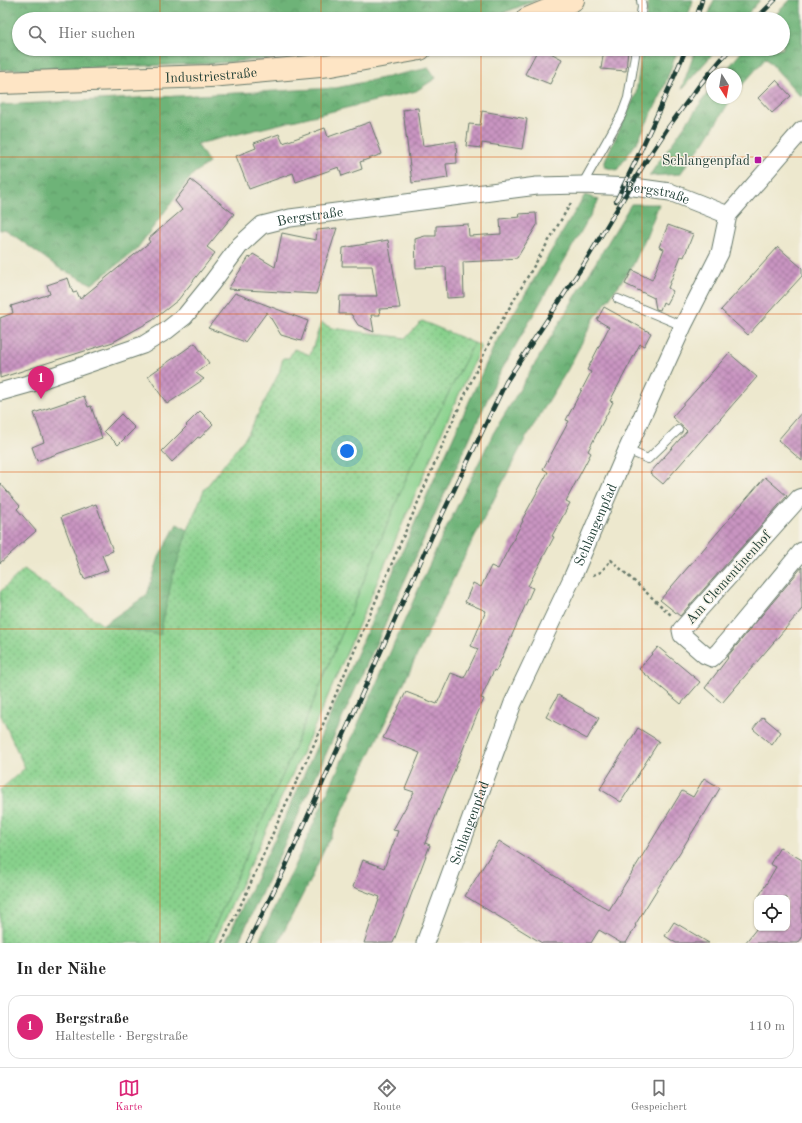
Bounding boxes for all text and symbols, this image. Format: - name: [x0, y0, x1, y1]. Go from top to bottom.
- search box: [12, 12, 790, 56]
- icon: search: [26, 23, 48, 45]
- text: Hier suchen: [58, 27, 135, 42]
- street label: Industriestraße: [165, 66, 258, 86]
- north arrow: [706, 68, 742, 104]
- place label: Schlangenpfad: [662, 154, 750, 168]
- marker: Schlangenpfad: [753, 155, 763, 165]
- street label: Bergstraße: [624, 181, 692, 207]
- street label: Bergstraße: [275, 205, 344, 229]
- pin: 1: [28, 366, 54, 399]
- your location: [337, 441, 357, 461]
- street label: Schlangenpfad: [572, 482, 620, 568]
- street label: Am Clementinenhof: [683, 527, 775, 627]
- street label: Schlangenpfad: [448, 779, 492, 867]
- map controls: [754, 895, 790, 931]
- button: locate: [754, 895, 790, 931]
- text: In der Nähe: [16, 961, 106, 978]
- text: Bergstraße: [55, 1012, 129, 1027]
- text: 1: [26, 1020, 34, 1033]
- text: 110 m: [748, 1020, 785, 1033]
- text: Haltestelle · Bergstraße: [55, 1030, 188, 1043]
- tab: Karte: [115, 1077, 142, 1115]
- tab: Route: [373, 1077, 401, 1115]
- tab: Gespeichert: [631, 1077, 687, 1115]

